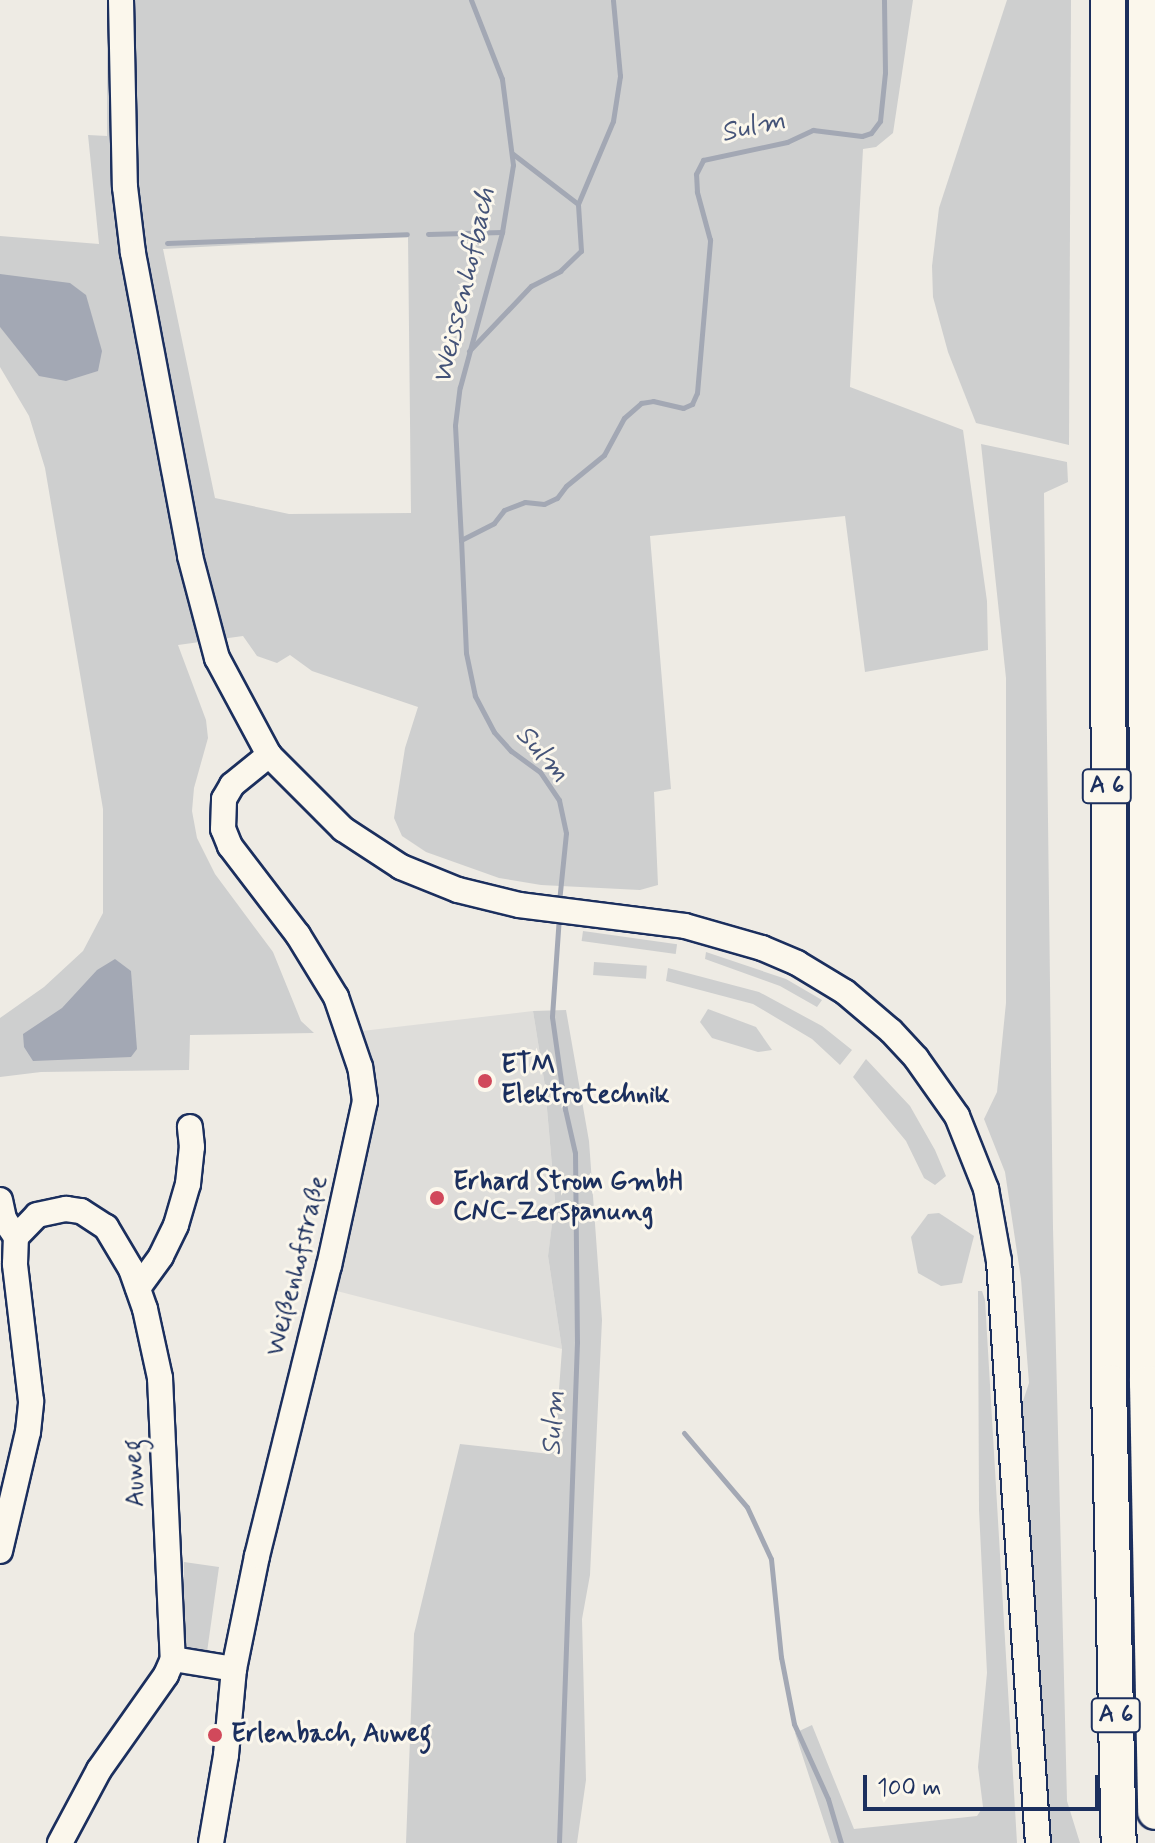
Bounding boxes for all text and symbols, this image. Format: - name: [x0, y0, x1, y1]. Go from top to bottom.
- water label: Sulm: [717, 103, 789, 151]
- water label: Weissenhofbach: [426, 185, 504, 387]
- water label: Sulm: [507, 719, 577, 789]
- road number: A 6: [1081, 766, 1133, 806]
- place label: ETM Elektrotechnik: [501, 1050, 670, 1112]
- marker: ETM Elektrotechnik: [476, 1072, 494, 1090]
- place label: Erhard Strom GmbH CNC-Zerspanung: [453, 1167, 682, 1228]
- street label: Weißenhofstraße: [260, 1172, 336, 1360]
- marker: Erhard Strom GmbH CNC-Zerspanung: [428, 1189, 446, 1207]
- water label: Sulm: [536, 1390, 572, 1456]
- street label: Auweg: [119, 1438, 153, 1508]
- road number: A 6: [1090, 1695, 1142, 1735]
- place label: Erlenbach, Auweg: [231, 1719, 431, 1751]
- marker: Erlenbach, Auweg: [206, 1726, 224, 1744]
- scale bar: [867, 1759, 1103, 1809]
- text: 100 m: [877, 1773, 941, 1804]

